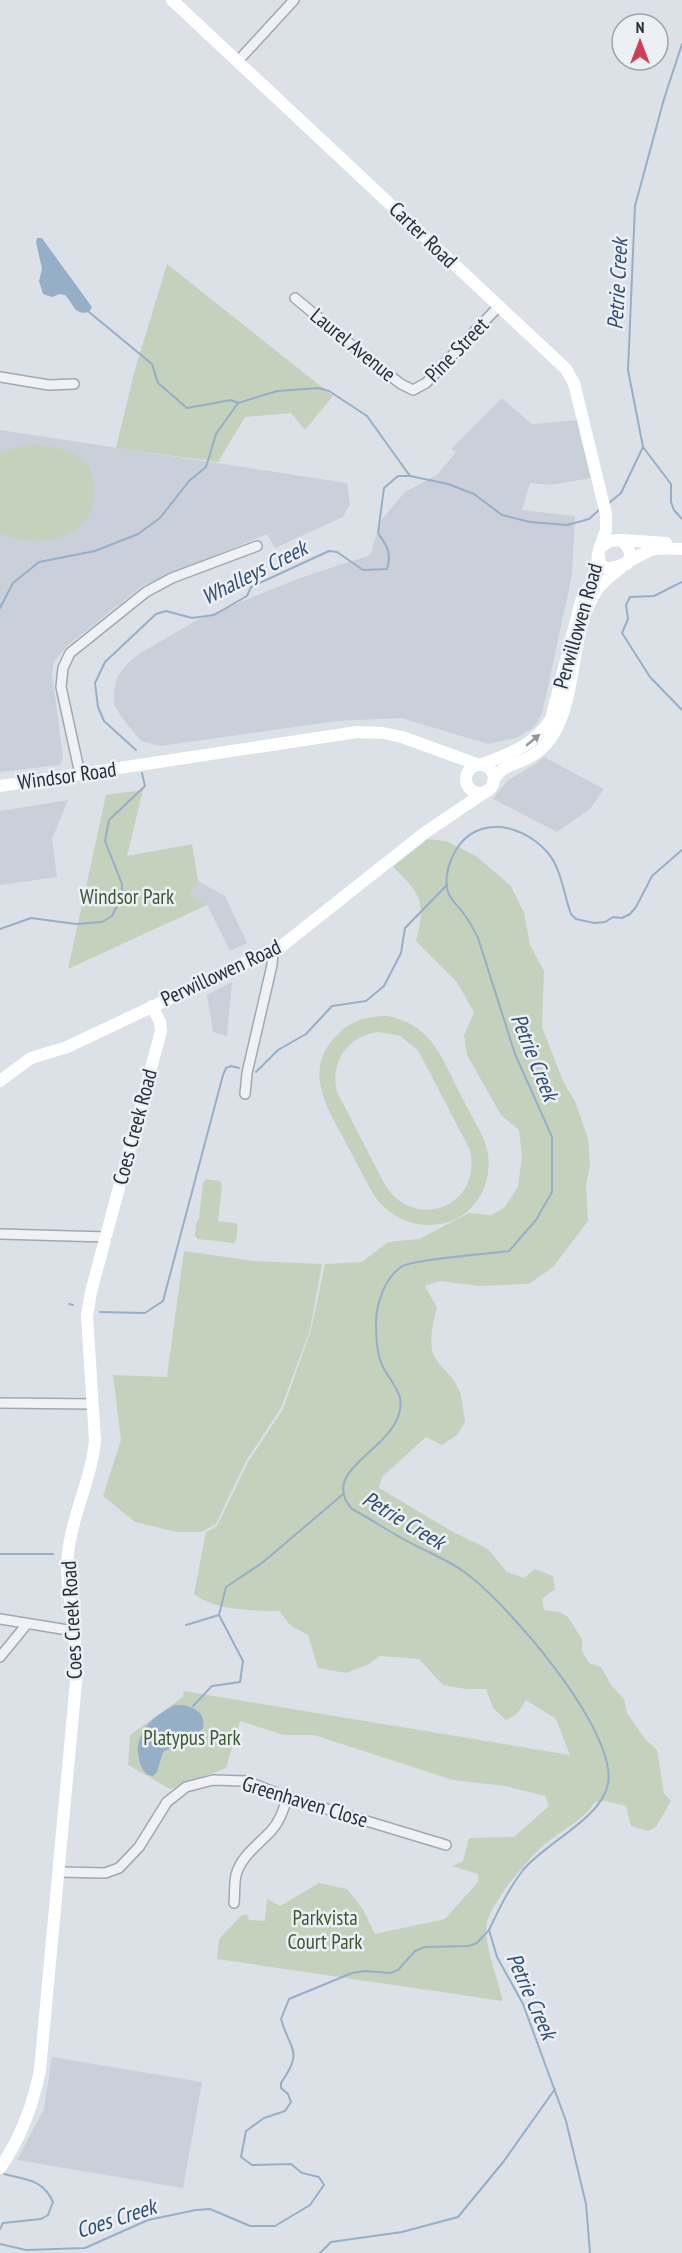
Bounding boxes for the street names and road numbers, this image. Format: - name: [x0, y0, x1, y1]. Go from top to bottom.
- street label: Carter Road: [384, 196, 463, 274]
- street label: Laurel Avenue: [305, 302, 402, 387]
- street label: Pine Street: [419, 311, 494, 388]
- street label: Perwillowen Road: [547, 560, 608, 692]
- street label: Windsor Road: [16, 755, 118, 796]
- street label: Perwillowen Road: [156, 933, 285, 1012]
- street label: Coes Creek Road: [106, 1066, 163, 1188]
- street label: Coes Creek Road: [55, 1560, 88, 1680]
- street label: Greenhaven Close: [239, 1770, 371, 1833]

